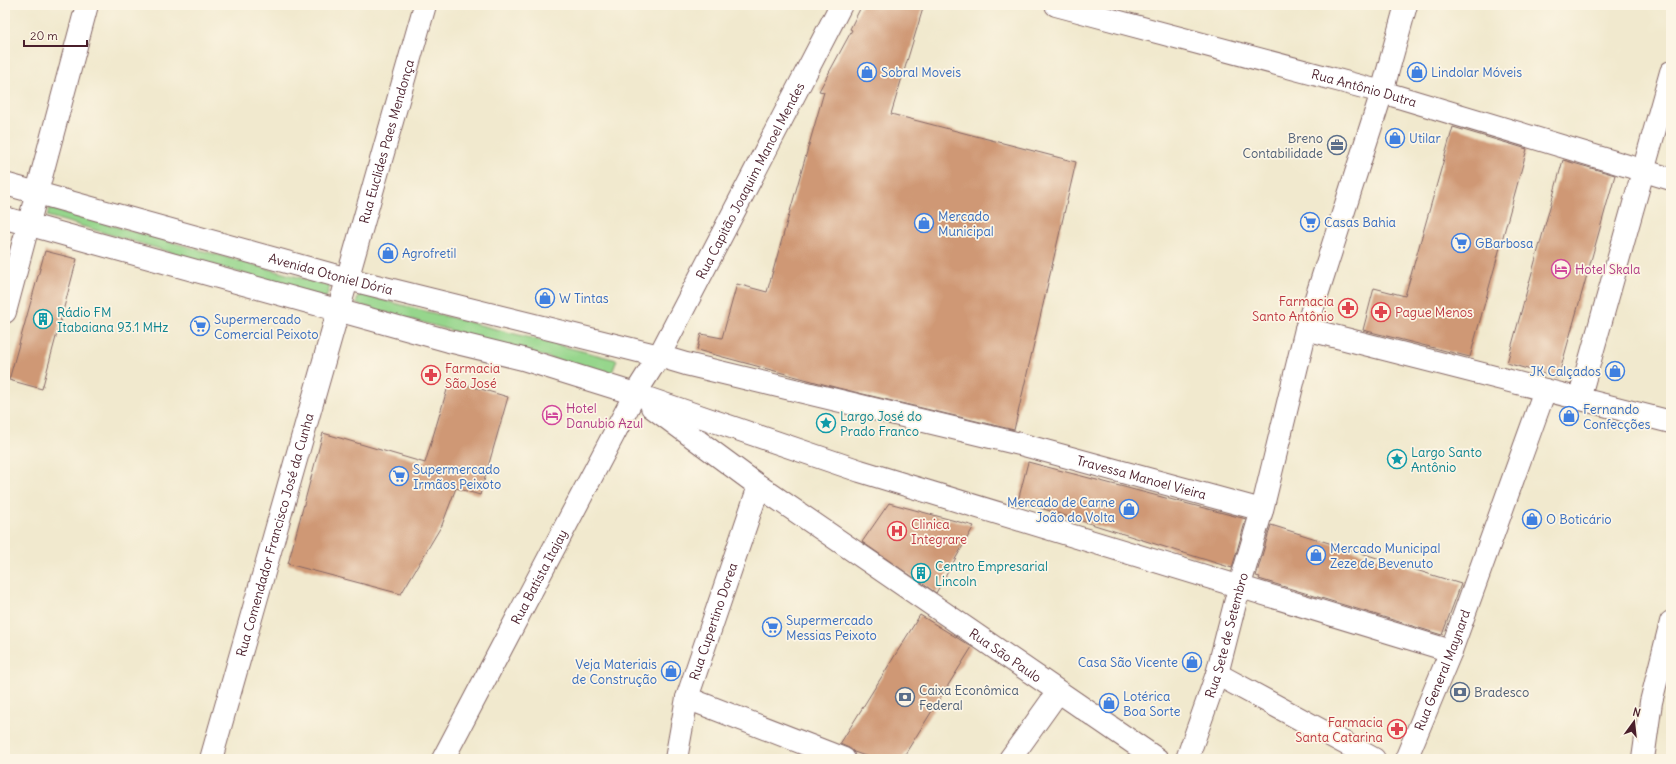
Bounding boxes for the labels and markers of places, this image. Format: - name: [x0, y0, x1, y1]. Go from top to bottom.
- shop icon: Sobral Moveis: [856, 61, 878, 83]
- shop icon: Lindolar Móveis: [1406, 61, 1428, 83]
- place label: Sobral Moveis: [881, 64, 961, 81]
- place label: Lindolar Móveis: [1431, 64, 1522, 81]
- shop icon: Utilar: [1384, 127, 1406, 149]
- place label: Breno Contabilidade: [1243, 130, 1323, 162]
- place label: Utilar: [1409, 130, 1442, 147]
- office icon: Breno Contabilidade: [1326, 134, 1348, 156]
- place label: Mercado Municipal: [938, 208, 994, 240]
- supermarket icon: Casas Bahia: [1299, 211, 1321, 233]
- shop icon: Mercado Municipal: [913, 212, 935, 234]
- place label: Casas Bahia: [1324, 214, 1396, 231]
- supermarket icon: GBarbosa: [1450, 232, 1472, 254]
- place label: GBarbosa: [1475, 235, 1533, 252]
- shop icon: Agrofretil: [377, 242, 399, 264]
- place label: Agrofretil: [402, 245, 456, 262]
- hotel icon: Hotel Skala: [1550, 258, 1572, 280]
- place label: Hotel Skala: [1575, 261, 1640, 278]
- shop icon: W Tintas: [534, 287, 556, 309]
- place label: W Tintas: [559, 290, 609, 307]
- place label: Farmacia Santo Antônio: [1252, 293, 1334, 325]
- pharmacy icon: Farmacia Santo Antônio: [1337, 297, 1359, 319]
- pharmacy icon: Pague Menos: [1370, 301, 1392, 323]
- place label: Rádio FM Itabaiana 93.1 MHz: [57, 304, 169, 336]
- place label: Pague Menos: [1395, 304, 1473, 321]
- building icon: Rádio FM Itabaiana 93.1 MHz: [32, 308, 54, 330]
- place label: Supermercado Comercial Peixoto: [214, 311, 319, 343]
- supermarket icon: Supermercado Comercial Peixoto: [189, 315, 211, 337]
- place label: Farmacia São José: [445, 360, 500, 392]
- shop icon: JK Calçados: [1604, 360, 1626, 382]
- place label: JK Calçados: [1530, 363, 1601, 380]
- pharmacy icon: Farmacia São José: [420, 364, 442, 386]
- place label: Hotel Danubio Azul: [566, 400, 643, 432]
- place label: Fernando Confecções: [1583, 401, 1650, 433]
- hotel icon: Hotel Danubio Azul: [541, 404, 563, 426]
- shop icon: Fernando Confecções: [1558, 405, 1580, 427]
- place label: Largo José do Prado Franco: [840, 408, 922, 440]
- place icon: Largo José do Prado Franco: [815, 412, 837, 434]
- place label: Largo Santo Antônio: [1411, 444, 1482, 476]
- place icon: Largo Santo Antônio: [1386, 448, 1408, 470]
- place label: Supermercado Irmãos Peixoto: [413, 461, 501, 493]
- supermarket icon: Supermercado Irmãos Peixoto: [388, 465, 410, 487]
- place label: Mercado de Carne João do Volta: [1007, 494, 1115, 526]
- shop icon: Mercado de Carne João do Volta: [1118, 498, 1140, 520]
- shop icon: O Boticário: [1521, 508, 1543, 530]
- place label: O Boticário: [1546, 511, 1612, 528]
- place label: Clinica Integrare: [911, 516, 967, 548]
- hospital icon: Clinica Integrare: [886, 520, 908, 542]
- place label: Mercado Municipal Zeze de Bevenuto: [1330, 540, 1440, 572]
- shop icon: Mercado Municipal Zeze de Bevenuto: [1305, 544, 1327, 566]
- place label: Centro Empresarial Lincoln: [935, 558, 1048, 590]
- building icon: Centro Empresarial Lincoln: [910, 562, 932, 584]
- place label: Supermercado Messias Peixoto: [786, 612, 877, 644]
- supermarket icon: Supermercado Messias Peixoto: [761, 616, 783, 638]
- shop icon: Casa São Vicente: [1181, 651, 1203, 673]
- place label: Casa São Vicente: [1078, 654, 1178, 671]
- place label: Veja Materiais de Construção: [572, 656, 657, 688]
- shop icon: Veja Materiais de Construção: [660, 660, 682, 682]
- bank icon: Bradesco: [1449, 681, 1471, 703]
- place label: Caixa Econômica Federal: [919, 682, 1019, 714]
- place label: Bradesco: [1474, 684, 1529, 701]
- bank icon: Caixa Econômica Federal: [894, 686, 916, 708]
- place label: Lotérica Boa Sorte: [1123, 688, 1180, 720]
- shop icon: Lotérica Boa Sorte: [1098, 692, 1120, 714]
- place label: Farmacia Santa Catarina: [1295, 714, 1383, 746]
- pharmacy icon: Farmacia Santa Catarina: [1386, 718, 1408, 740]

